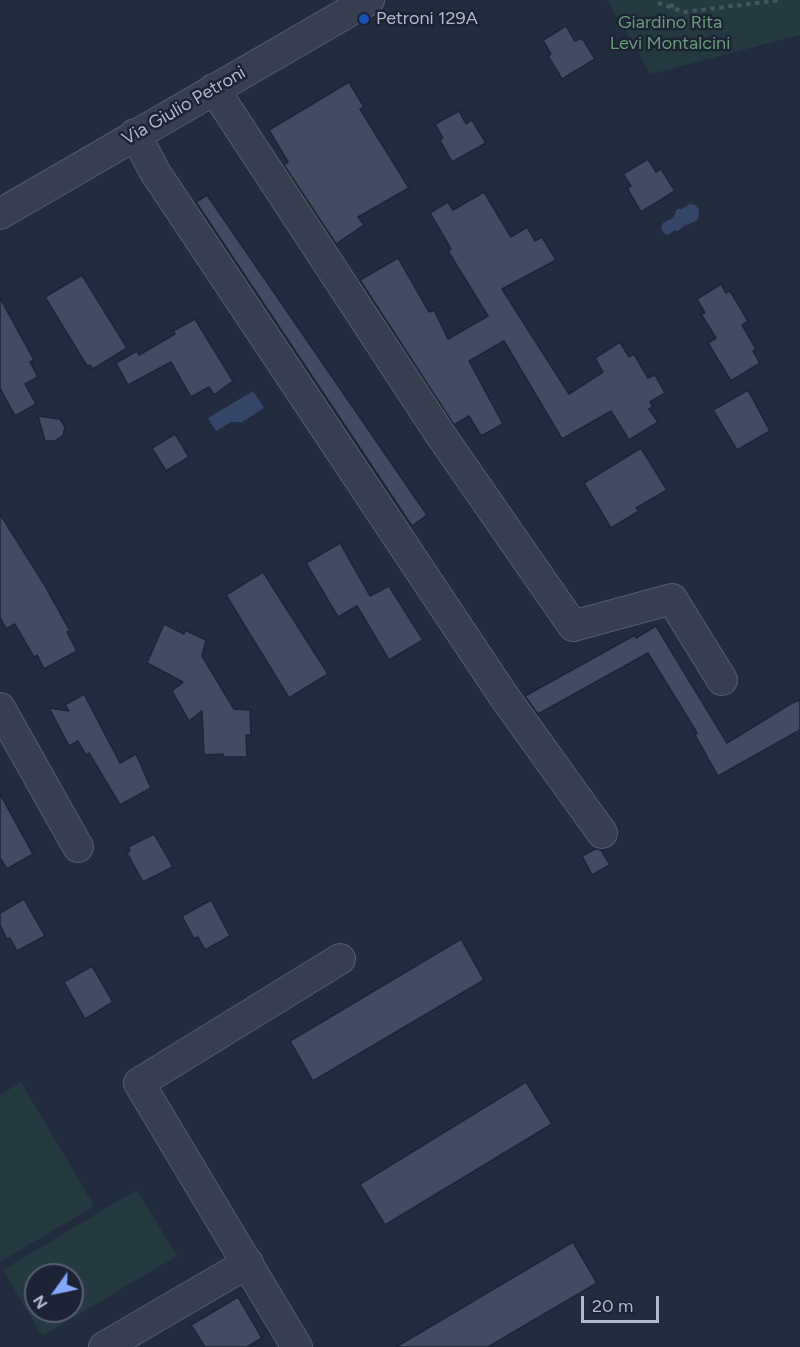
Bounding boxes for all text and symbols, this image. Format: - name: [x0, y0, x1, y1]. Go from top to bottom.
- place label: Petroni 129A: [376, 8, 478, 30]
- marker: Petroni 129A: [357, 12, 371, 26]
- park label: Giardino Rita Levi Montalcini: [610, 12, 730, 54]
- street label: Via Giulio Petroni: [118, 62, 250, 150]
- north arrow: [24, 1263, 84, 1323]
- scale bar: [584, 1284, 662, 1322]
- text: N: [29, 1292, 51, 1312]
- text: 20 m: [592, 1295, 633, 1317]

